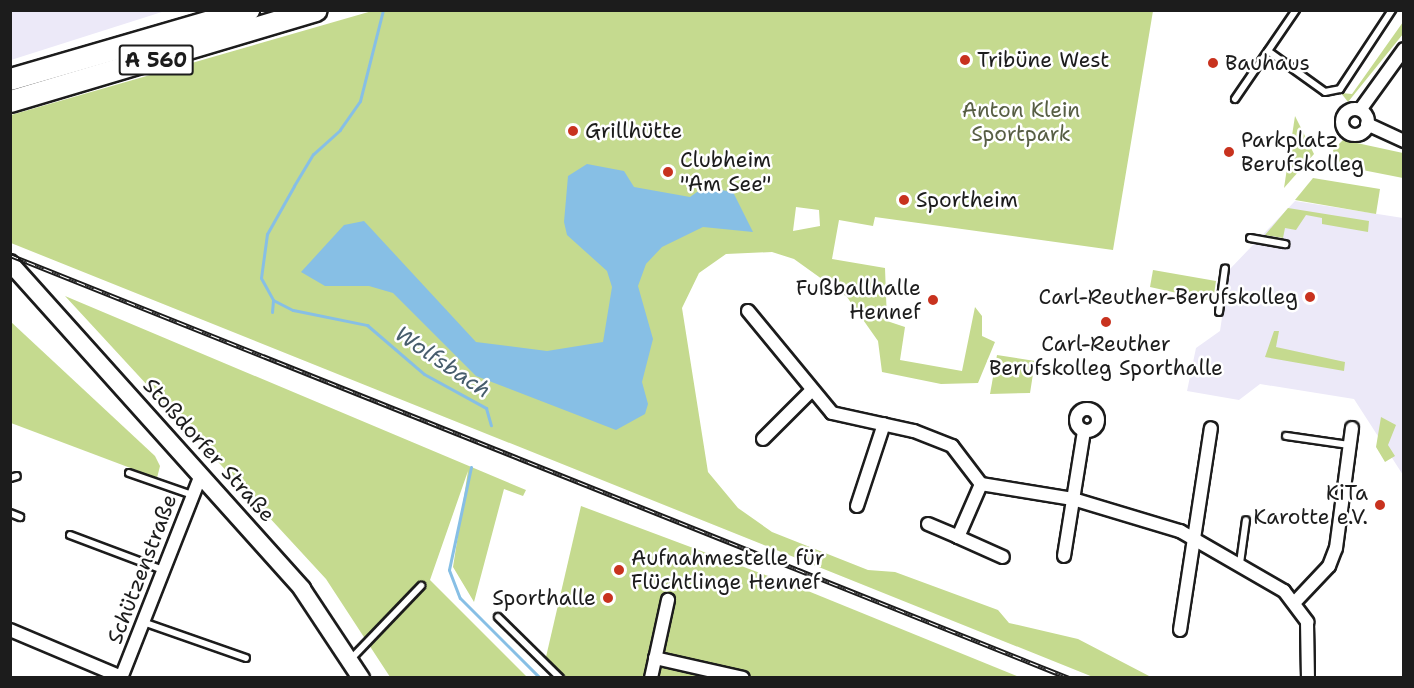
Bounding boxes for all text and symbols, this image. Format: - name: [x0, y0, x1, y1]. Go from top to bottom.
- road number: A 560: [118, 43, 194, 77]
- place label: Tribüne West: [977, 47, 1109, 73]
- place label: Bauhaus: [1225, 50, 1310, 76]
- marker: Tribüne West: [958, 53, 972, 67]
- marker: Bauhaus: [1206, 56, 1220, 70]
- park label: Anton Klein Sportpark: [962, 97, 1080, 147]
- place label: Grillhütte: [585, 118, 682, 144]
- marker: Grillhütte: [566, 124, 580, 138]
- place label: Parkplatz Berufskolleg: [1241, 127, 1364, 177]
- marker: Parkplatz Berufskolleg: [1222, 145, 1236, 159]
- place label: Clubheim "Am See": [680, 147, 771, 197]
- marker: Clubheim "Am See": [661, 165, 675, 179]
- place label: Sportheim: [916, 187, 1018, 213]
- marker: Sportheim: [897, 193, 911, 207]
- place label: Fußballhalle Hennef: [796, 275, 921, 325]
- place label: Carl-Reuther-Berufskolleg: [1039, 284, 1298, 310]
- marker: Carl-Reuther-Berufskolleg: [1303, 290, 1317, 304]
- marker: Fußballhalle Hennef: [926, 293, 940, 307]
- marker: Carl-Reuther Berufskolleg Sporthalle: [1099, 315, 1113, 329]
- water label: Wolfsbach: [390, 320, 496, 404]
- place label: Carl-Reuther Berufskolleg Sporthalle: [989, 331, 1223, 381]
- street label: Stoßdorfer Straße: [138, 373, 280, 527]
- place label: KiTa Karotte e.V.: [1253, 480, 1368, 530]
- street label: Schützenstraße: [102, 491, 182, 647]
- marker: KiTa Karotte e.V.: [1373, 498, 1387, 512]
- place label: Aufnahmestelle für Flüchtlinge Hennef: [631, 545, 825, 595]
- marker: Aufnahmestelle für Flüchtlinge Hennef: [612, 563, 626, 577]
- place label: Sporthalle: [492, 585, 596, 611]
- marker: Sporthalle: [601, 591, 615, 605]

